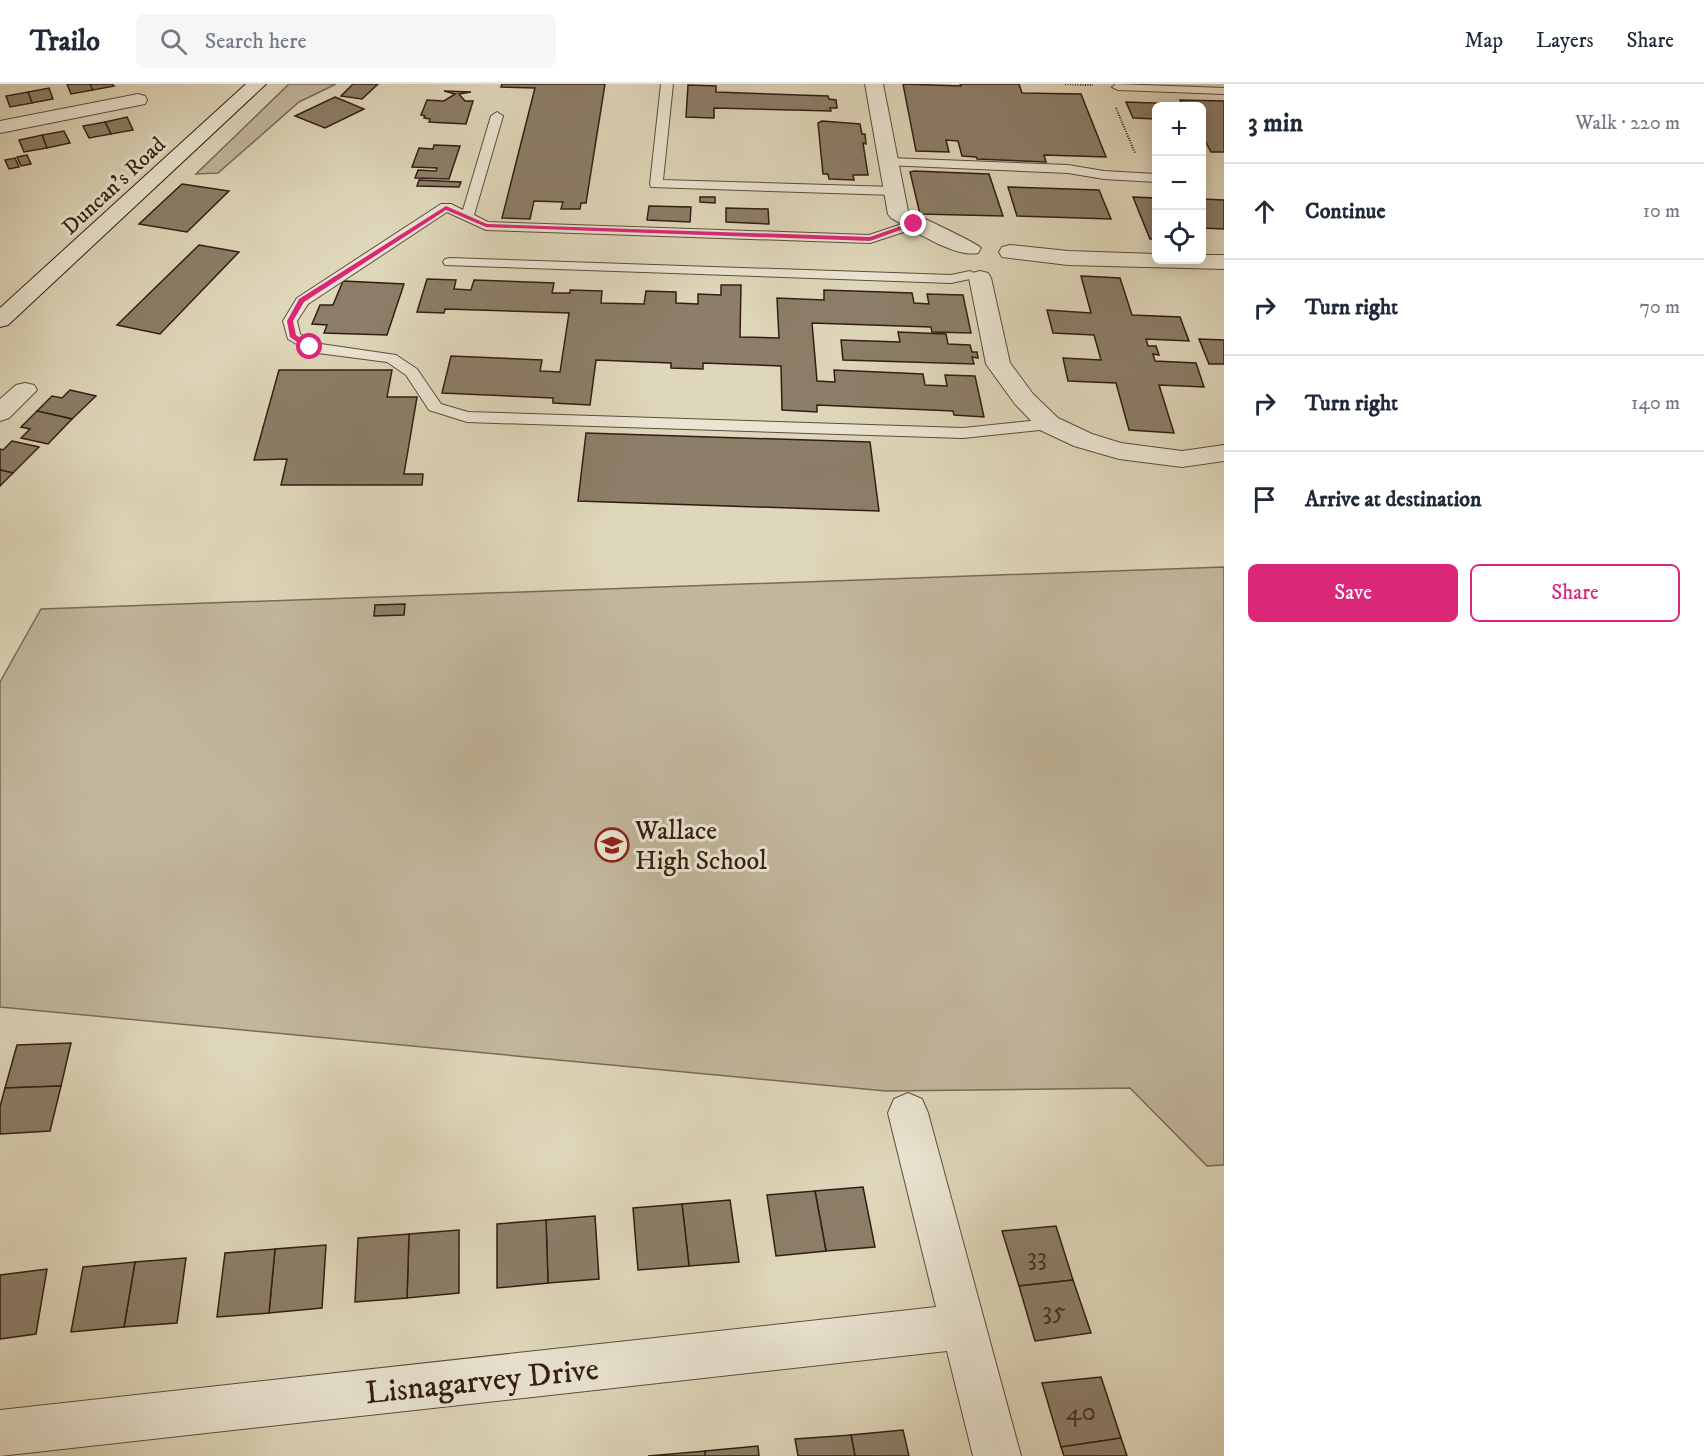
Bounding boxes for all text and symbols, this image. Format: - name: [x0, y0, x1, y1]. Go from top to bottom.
- search box: [136, 14, 556, 68]
- text: Trailo: [30, 24, 100, 59]
- icon: search: [157, 25, 190, 58]
- text: Search here: [205, 28, 307, 55]
- text: Map: [1464, 28, 1503, 54]
- text: Layers: [1536, 28, 1594, 54]
- text: Share: [1627, 28, 1674, 54]
- map controls: [1152, 102, 1206, 264]
- button: +: [1152, 102, 1206, 156]
- text: 3 min: [1248, 107, 1303, 140]
- text: Walk · 220 m: [1575, 111, 1680, 136]
- street label: Duncan's Road: [57, 131, 171, 241]
- button: −: [1152, 156, 1206, 210]
- icon: ahead: [1248, 195, 1281, 228]
- text: Continue: [1305, 198, 1386, 225]
- text: 10 m: [1643, 199, 1680, 224]
- route end: [900, 210, 926, 236]
- button: locate: [1152, 210, 1206, 264]
- icon: right: [1248, 291, 1281, 324]
- text: Turn right: [1305, 294, 1398, 321]
- text: 70 m: [1639, 295, 1680, 320]
- route start: [296, 333, 322, 359]
- icon: right: [1248, 387, 1281, 420]
- text: Turn right: [1305, 390, 1398, 417]
- text: 140 m: [1631, 391, 1680, 416]
- icon: arrive: [1248, 483, 1281, 516]
- text: Arrive at destination: [1305, 486, 1482, 513]
- button: Save: [1248, 564, 1458, 622]
- button: Share: [1470, 564, 1680, 622]
- place label: Wallace High School: [634, 815, 767, 878]
- school or university icon: Wallace High School: [594, 827, 630, 863]
- house number: 33: [1027, 1240, 1047, 1274]
- house number: 35: [1042, 1294, 1066, 1328]
- street label: Lisnagarvey Drive: [364, 1350, 601, 1414]
- house number: 40: [1066, 1395, 1096, 1429]

